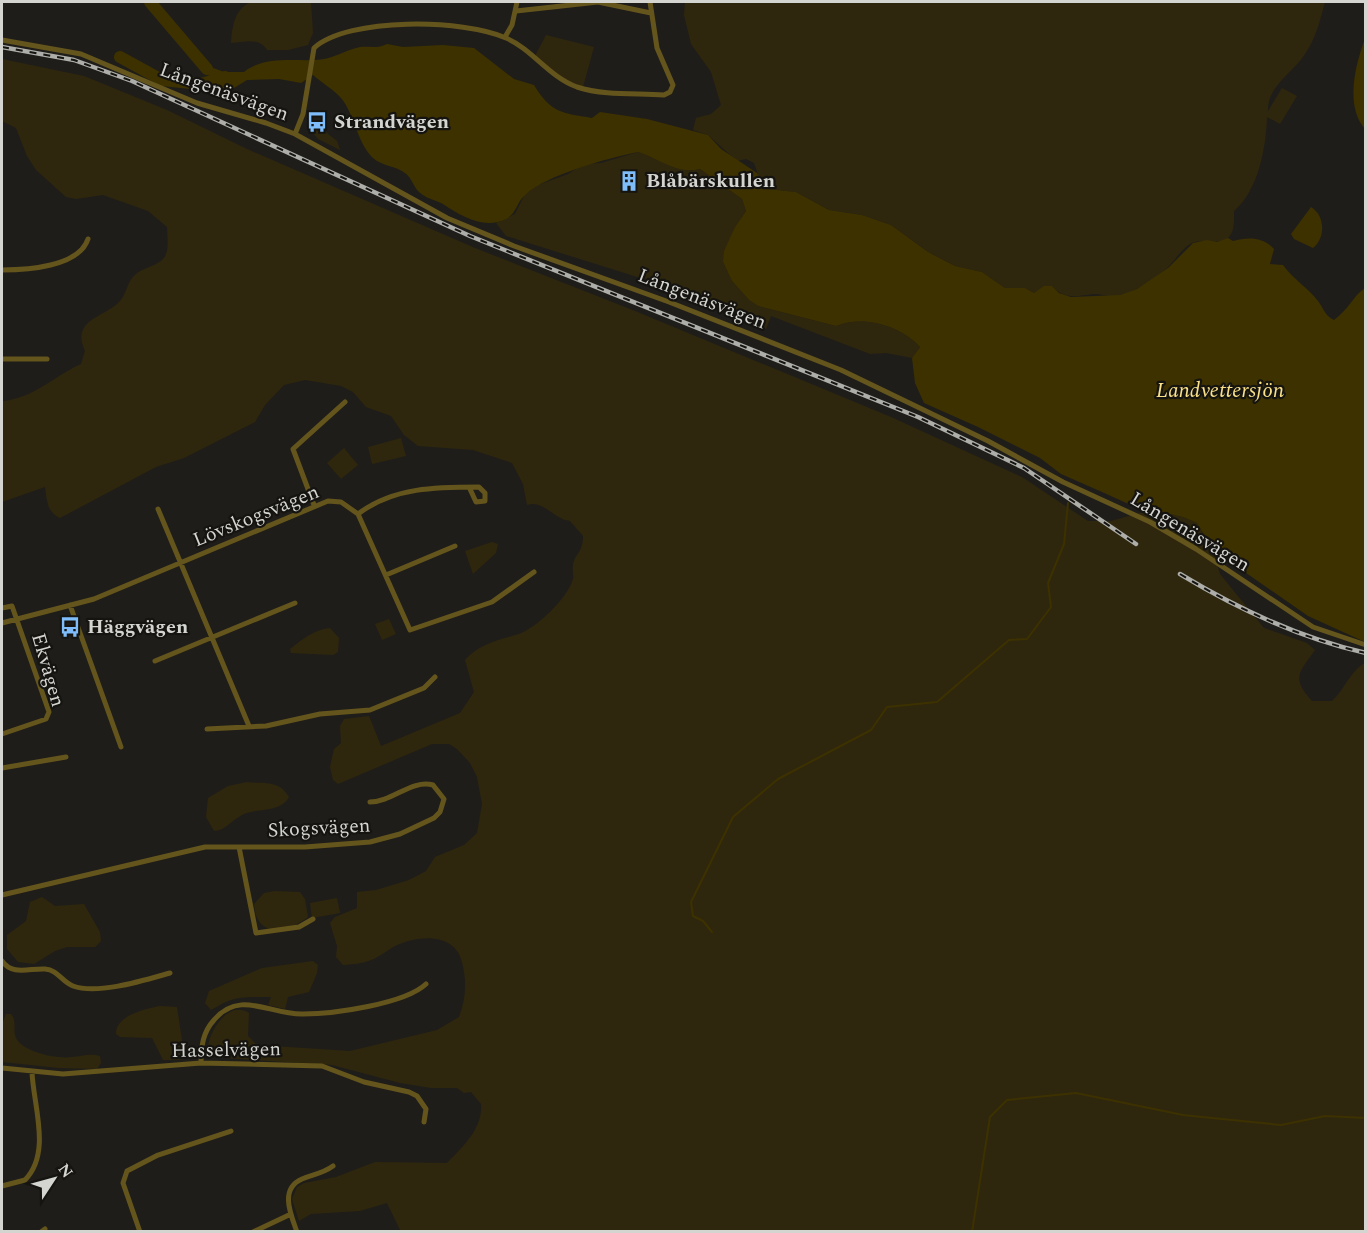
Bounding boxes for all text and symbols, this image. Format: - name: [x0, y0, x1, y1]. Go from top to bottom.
- street label: Långenäsvägen: [155, 55, 293, 129]
- place label: Strandvägen: [334, 107, 449, 137]
- bus stop icon: Strandvägen: [305, 110, 329, 134]
- place label: Blåbärskullen: [646, 166, 775, 196]
- building icon: Blåbärskullen: [617, 169, 641, 193]
- street label: Långenäsvägen: [633, 261, 771, 337]
- water label: Landvettersjön: [1156, 375, 1284, 407]
- street label: Lövskogsvägen: [188, 477, 324, 555]
- street label: Långenäsvägen: [1124, 484, 1256, 580]
- place label: Häggvägen: [87, 612, 188, 642]
- bus stop icon: Häggvägen: [58, 615, 82, 639]
- street label: Ekvägen: [23, 630, 73, 710]
- street label: Skogsvägen: [267, 810, 371, 846]
- street label: Hasselvägen: [171, 1034, 281, 1066]
- north arrow: [24, 1149, 84, 1209]
- text: N: [52, 1158, 79, 1183]

